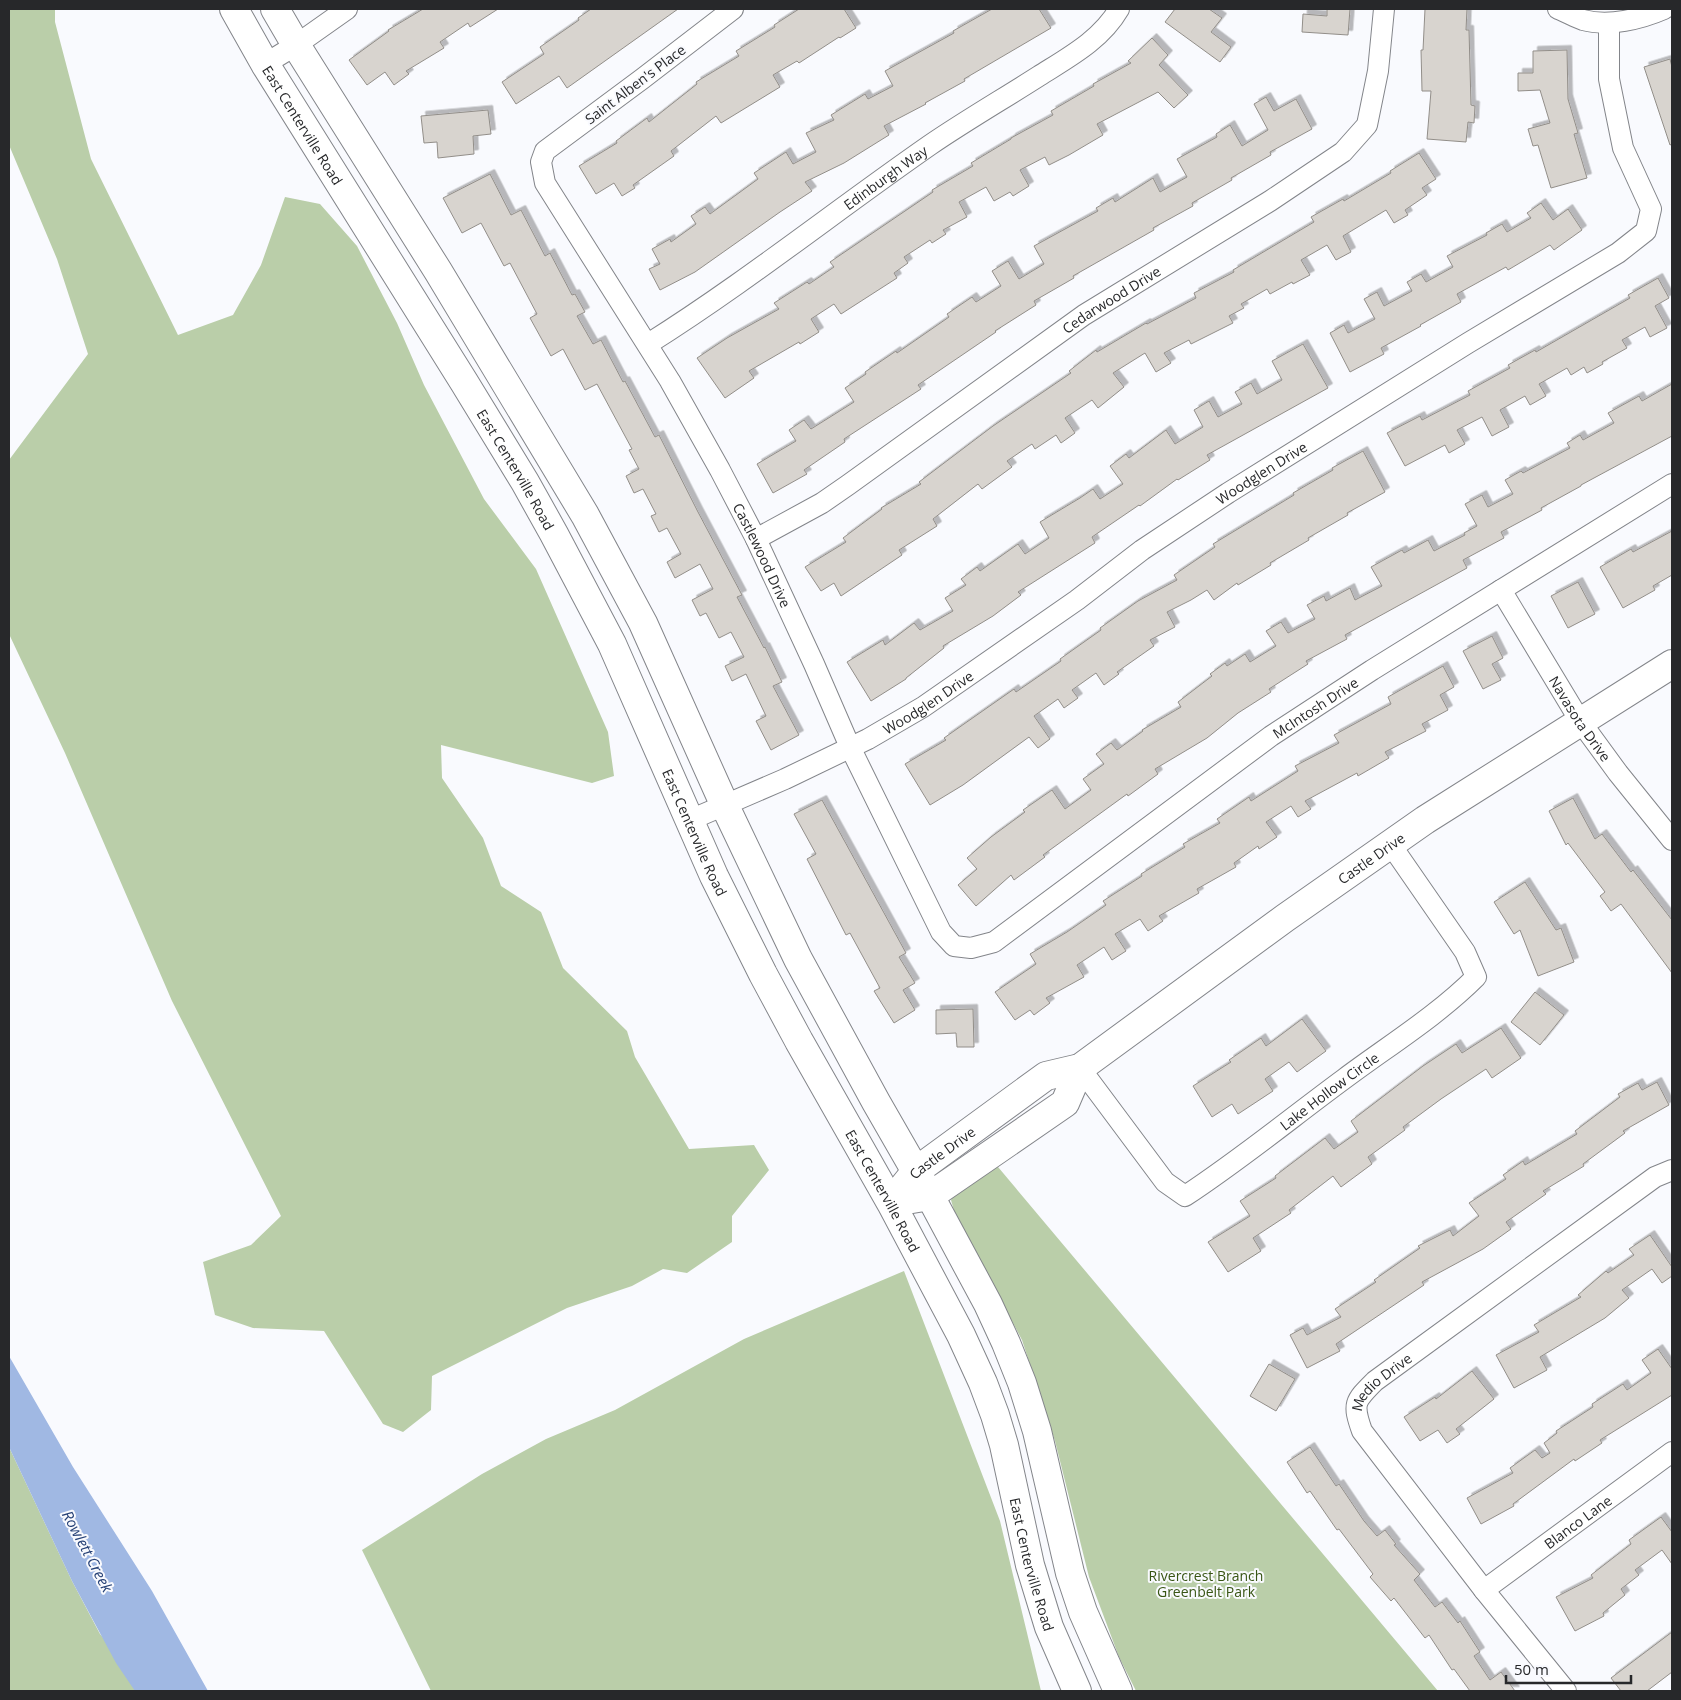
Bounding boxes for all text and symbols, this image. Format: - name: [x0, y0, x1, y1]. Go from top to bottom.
- street label: Saint Alben's Place: [581, 40, 689, 128]
- street label: East Centerville Road: [259, 62, 348, 188]
- street label: Edinburgh Way: [839, 140, 932, 214]
- street label: Cedarwood Drive: [1058, 261, 1164, 337]
- street label: East Centerville Road: [473, 405, 559, 533]
- street label: Woodglen Drive: [1212, 437, 1310, 508]
- street label: Castlewood Drive: [729, 499, 796, 610]
- street label: Woodglen Drive: [879, 666, 977, 738]
- street label: McIntosh Drive: [1269, 672, 1362, 742]
- street label: Navasota Drive: [1545, 672, 1616, 765]
- street label: East Centerville Road: [658, 766, 732, 899]
- street label: Castle Drive: [1334, 828, 1408, 888]
- street label: Lake Hollow Circle: [1276, 1047, 1382, 1134]
- street label: Castle Drive: [904, 1122, 979, 1182]
- street label: East Centerville Road: [842, 1126, 925, 1255]
- street label: Medio Drive: [1346, 1348, 1415, 1413]
- street label: Blanco Lane: [1540, 1490, 1615, 1552]
- street label: East Centerville Road: [1006, 1496, 1059, 1633]
- water label: Rowlett Creek: [58, 1507, 118, 1596]
- park label: Rivercrest Branch Greenbelt Park: [1149, 1566, 1263, 1601]
- scale bar: [1506, 1652, 1631, 1684]
- text: 50 m: [1514, 1659, 1549, 1679]

